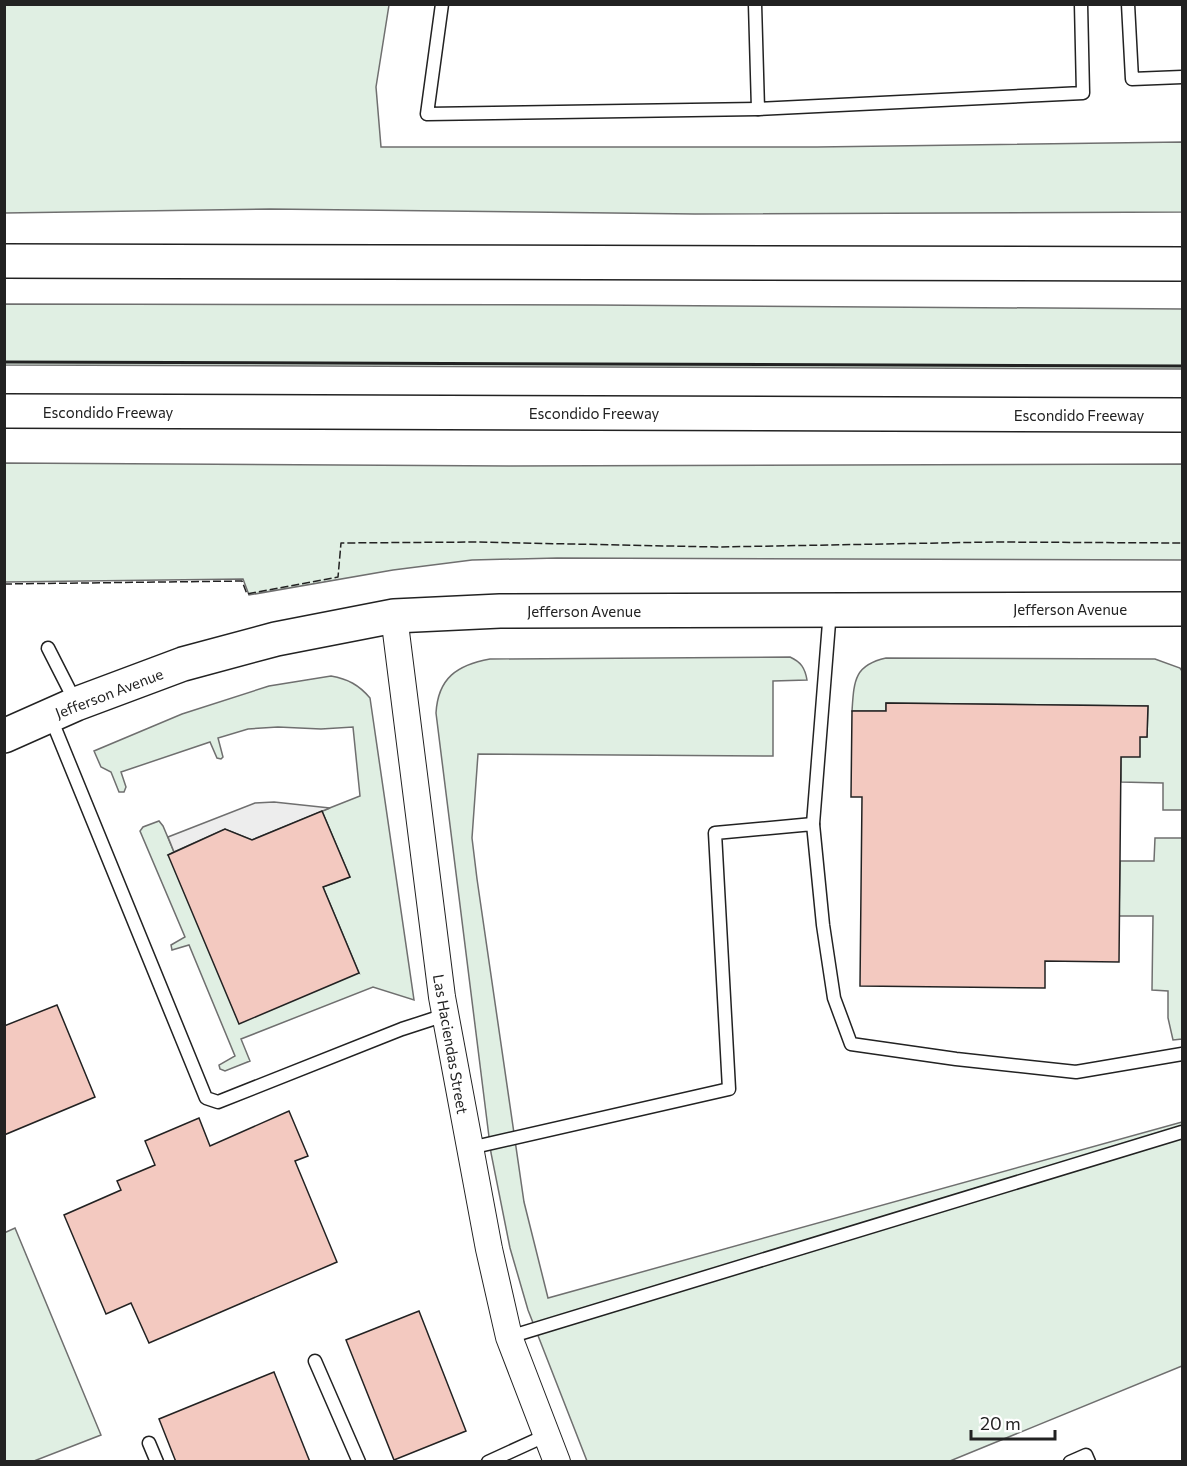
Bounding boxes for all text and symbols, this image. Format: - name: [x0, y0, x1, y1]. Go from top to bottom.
- street label: Escondido Freeway: [43, 403, 174, 421]
- street label: Escondido Freeway: [529, 404, 660, 422]
- street label: Escondido Freeway: [1014, 406, 1145, 424]
- street label: Jefferson Avenue: [1013, 600, 1127, 618]
- street label: Jefferson Avenue: [527, 602, 641, 620]
- street label: Jefferson Avenue: [52, 664, 166, 722]
- street label: Las Haciendas Street: [430, 973, 472, 1115]
- scale bar: [971, 1403, 1055, 1441]
- text: 20 m: [980, 1412, 1021, 1434]

